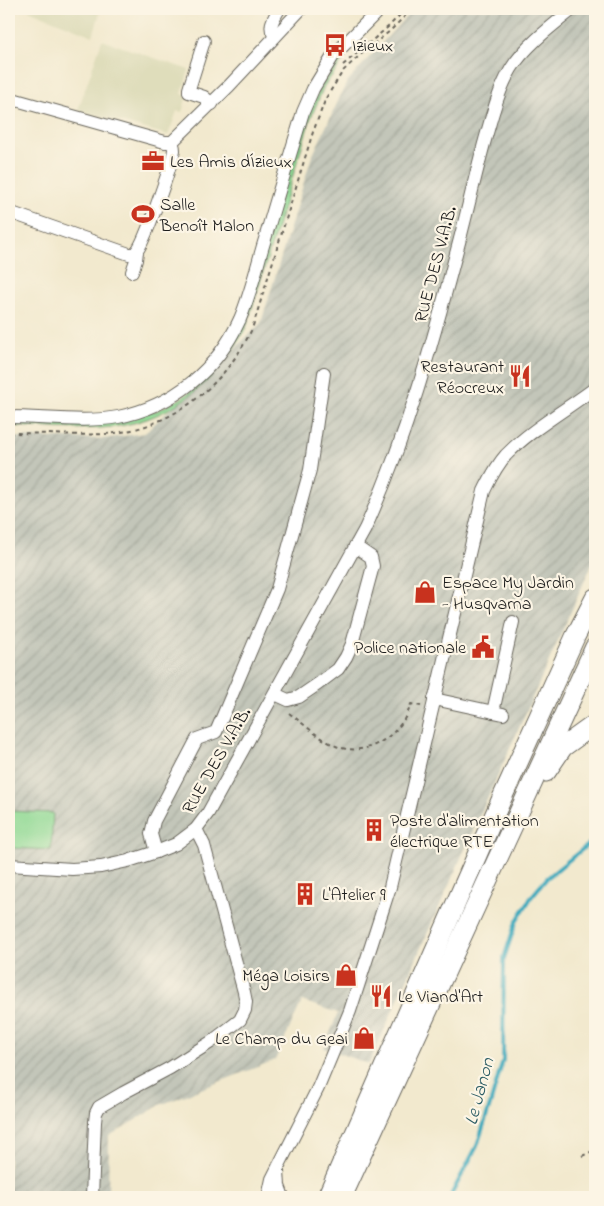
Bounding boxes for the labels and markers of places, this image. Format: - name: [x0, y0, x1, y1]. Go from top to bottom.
- bus stop icon: Izieux: [322, 32, 348, 58]
- place label: Izieux: [352, 34, 393, 60]
- office icon: Les Amis dÍzieux: [140, 148, 166, 174]
- place label: Les Amis dÍzieux: [170, 150, 292, 176]
- place label: Salle Benoît Malon: [159, 193, 254, 240]
- sports icon: Salle Benoît Malon: [130, 201, 156, 227]
- place label: Restaurant Réocreux: [421, 355, 504, 402]
- restaurant icon: Restaurant Réocreux: [507, 363, 533, 389]
- place label: Espace My Jardin - Husqvarna: [442, 571, 574, 618]
- shop icon: Espace My Jardin - Husqvarna: [412, 579, 438, 605]
- public building icon: Police nationale: [470, 634, 496, 660]
- place label: Police nationale: [354, 636, 467, 662]
- place label: Poste d'alimentation électrique RTE: [390, 809, 539, 856]
- building icon: Poste d'alimentation électrique RTE: [361, 817, 387, 843]
- building icon: L'Atelier 9: [292, 881, 318, 907]
- place label: L'Atelier 9: [322, 883, 386, 909]
- shop icon: Méga Loisirs: [333, 962, 359, 988]
- place label: Méga Loisirs: [242, 964, 330, 991]
- restaurant icon: Le Viand'Art: [368, 983, 394, 1009]
- place label: Le Viand'Art: [398, 985, 483, 1011]
- shop icon: Le Champ du Geai: [351, 1025, 377, 1051]
- place label: Le Champ du Geai: [215, 1027, 348, 1053]

